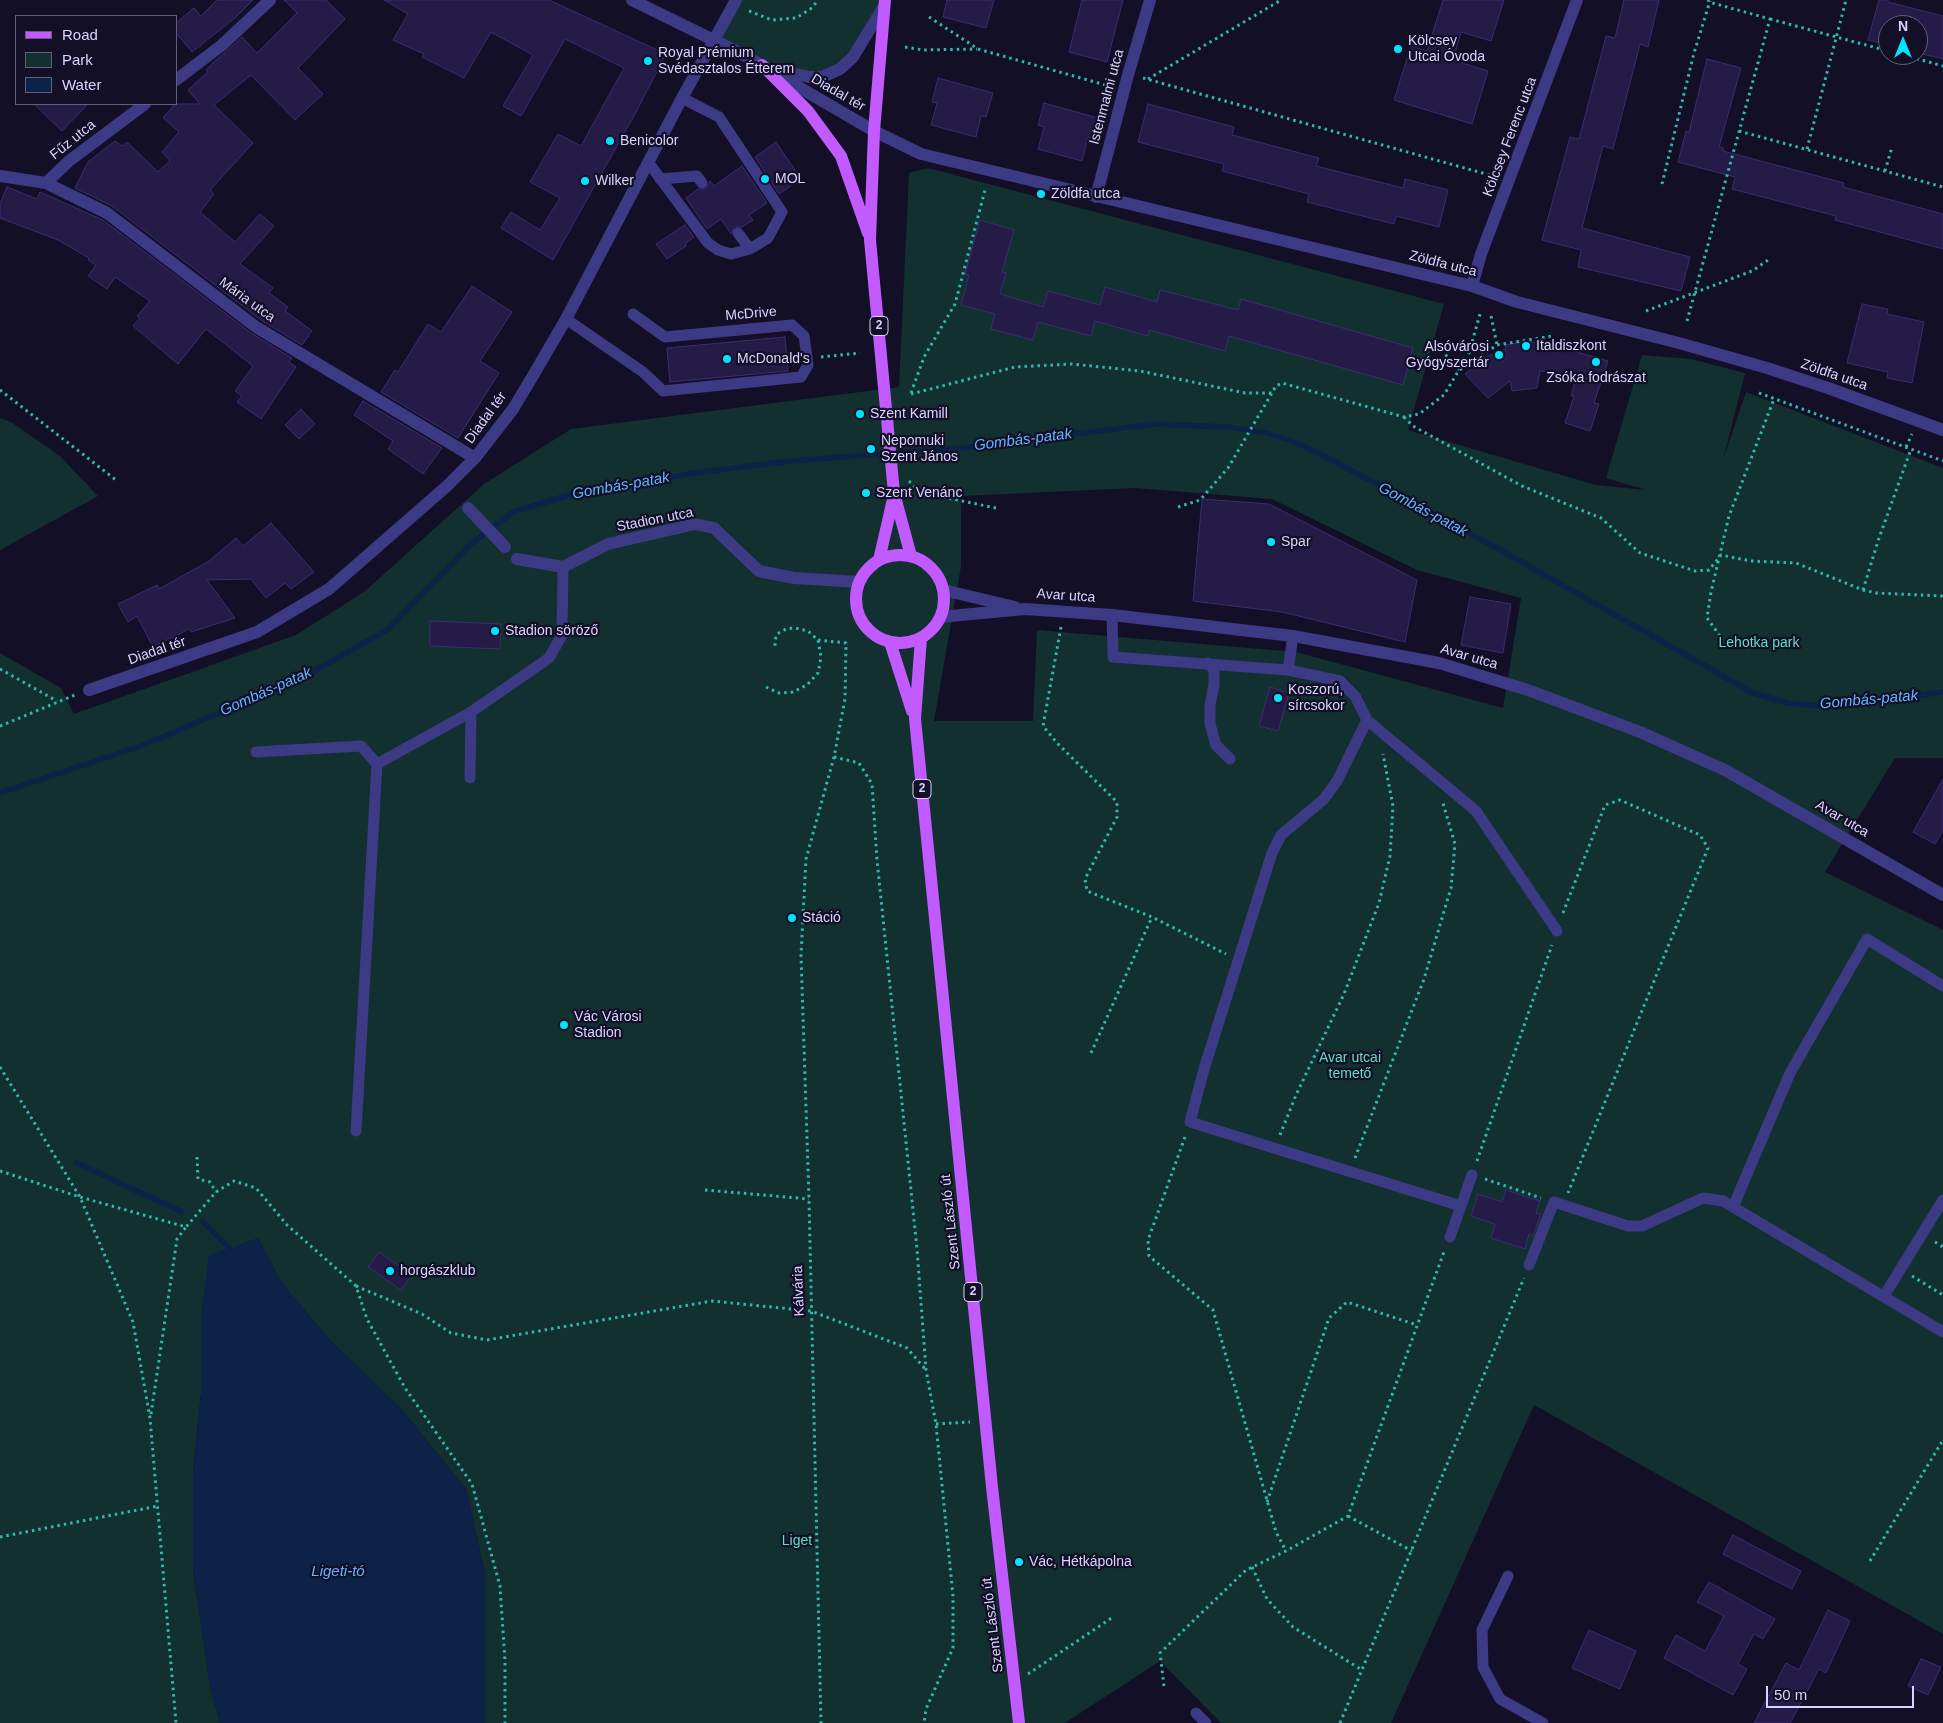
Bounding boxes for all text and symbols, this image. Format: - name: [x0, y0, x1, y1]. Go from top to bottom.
- legend: [15, 15, 178, 105]
- north arrow: [1878, 15, 1928, 65]
- text: N: [1898, 18, 1908, 34]
- text: Road: [62, 26, 98, 43]
- place label: Kölcsey Utcai Óvoda: [1408, 33, 1485, 65]
- marker: Kölcsey Utcai Óvoda: [1392, 43, 1404, 55]
- place label: Royal Prémium Svédasztalos Étterem: [658, 45, 794, 78]
- street label: Istenmalmi utca: [1086, 47, 1128, 147]
- text: Park: [62, 51, 93, 68]
- marker: Royal Prémium Svédasztalos Étterem: [642, 55, 654, 67]
- street label: Diadal tér: [808, 71, 868, 115]
- street label: Kölcsey Ferenc utca: [1479, 75, 1541, 199]
- text: Water: [62, 76, 101, 93]
- street label: Fűz utca: [47, 117, 99, 163]
- place label: Benicolor: [620, 133, 678, 149]
- marker: Benicolor: [604, 135, 616, 147]
- place label: MOL: [775, 171, 805, 187]
- place label: Wilker: [595, 173, 634, 189]
- marker: MOL: [759, 173, 771, 185]
- marker: Wilker: [579, 175, 591, 187]
- place label: Zöldfa utca: [1051, 186, 1120, 202]
- marker: Zöldfa utca: [1035, 188, 1047, 200]
- street label: Zöldfa utca: [1407, 247, 1479, 281]
- street label: Mária utca: [216, 274, 278, 326]
- street label: McDrive: [725, 303, 777, 325]
- road number: 2: [870, 316, 888, 336]
- place label: Italdiszkont: [1536, 338, 1606, 354]
- place label: Alsóvárosi Gyógyszertár: [1406, 339, 1489, 372]
- marker: Italdiszkont: [1520, 340, 1532, 352]
- marker: Alsóvárosi Gyógyszertár: [1493, 349, 1505, 361]
- place label: McDonald's: [737, 351, 810, 367]
- marker: McDonald's: [721, 353, 733, 365]
- marker: Zsóka fodrászat: [1590, 356, 1602, 368]
- street label: Zöldfa utca: [1799, 356, 1869, 394]
- place label: Zsóka fodrászat: [1546, 370, 1646, 386]
- street label: Diadal tér: [462, 389, 510, 447]
- place label: Szent Kamill: [870, 406, 948, 422]
- marker: Szent Kamill: [854, 408, 866, 420]
- water label: Gombás-patak: [973, 425, 1073, 455]
- place label: Nepomuki Szent János: [881, 433, 958, 466]
- marker: Nepomuki Szent János: [865, 443, 877, 455]
- water label: Gombás-patak: [571, 469, 671, 503]
- water label: Gombás-patak: [1375, 479, 1471, 541]
- place label: Szent Venánc: [876, 485, 962, 501]
- marker: Szent Venánc: [860, 487, 872, 499]
- street label: Stadion utca: [615, 504, 695, 536]
- place label: Spar: [1281, 534, 1311, 550]
- marker: Spar: [1265, 536, 1277, 548]
- street label: Avar utca: [1036, 586, 1096, 606]
- place label: Stadion söröző: [505, 623, 598, 639]
- marker: Stadion söröző: [489, 625, 501, 637]
- street label: Diadal tér: [126, 633, 188, 669]
- park label: Lehotka park: [1719, 635, 1799, 651]
- street label: Avar utca: [1438, 641, 1500, 673]
- water label: Gombás-patak: [217, 664, 315, 720]
- place label: Koszorú, sírcsokor: [1288, 682, 1345, 714]
- water label: Gombás-patak: [1819, 687, 1919, 713]
- marker: Koszorú, sírcsokor: [1272, 692, 1284, 704]
- road number: 2: [913, 780, 931, 799]
- street label: Avar utca: [1812, 797, 1872, 841]
- place label: Stáció: [802, 910, 841, 926]
- marker: Stáció: [786, 912, 798, 924]
- place label: Vác Városi Stadion: [574, 1009, 642, 1042]
- marker: Vác Városi Stadion: [558, 1019, 570, 1031]
- park label: Avar utcai temető: [1319, 1050, 1381, 1082]
- street label: Szent László út: [938, 1174, 964, 1270]
- place label: horgászklub: [400, 1263, 475, 1279]
- marker: horgászklub: [384, 1265, 396, 1277]
- street label: Kálvária: [790, 1265, 808, 1317]
- road number: 2: [964, 1282, 982, 1301]
- park label: Liget: [782, 1533, 812, 1549]
- place label: Vác, Hétkápolna: [1029, 1554, 1132, 1570]
- marker: Vác, Hétkápolna: [1013, 1556, 1025, 1568]
- water label: Ligeti-tó: [311, 1563, 365, 1581]
- street label: Szent László út: [979, 1576, 1007, 1674]
- scale bar: [1768, 1676, 1916, 1708]
- text: 50 m: [1774, 1686, 1807, 1703]

